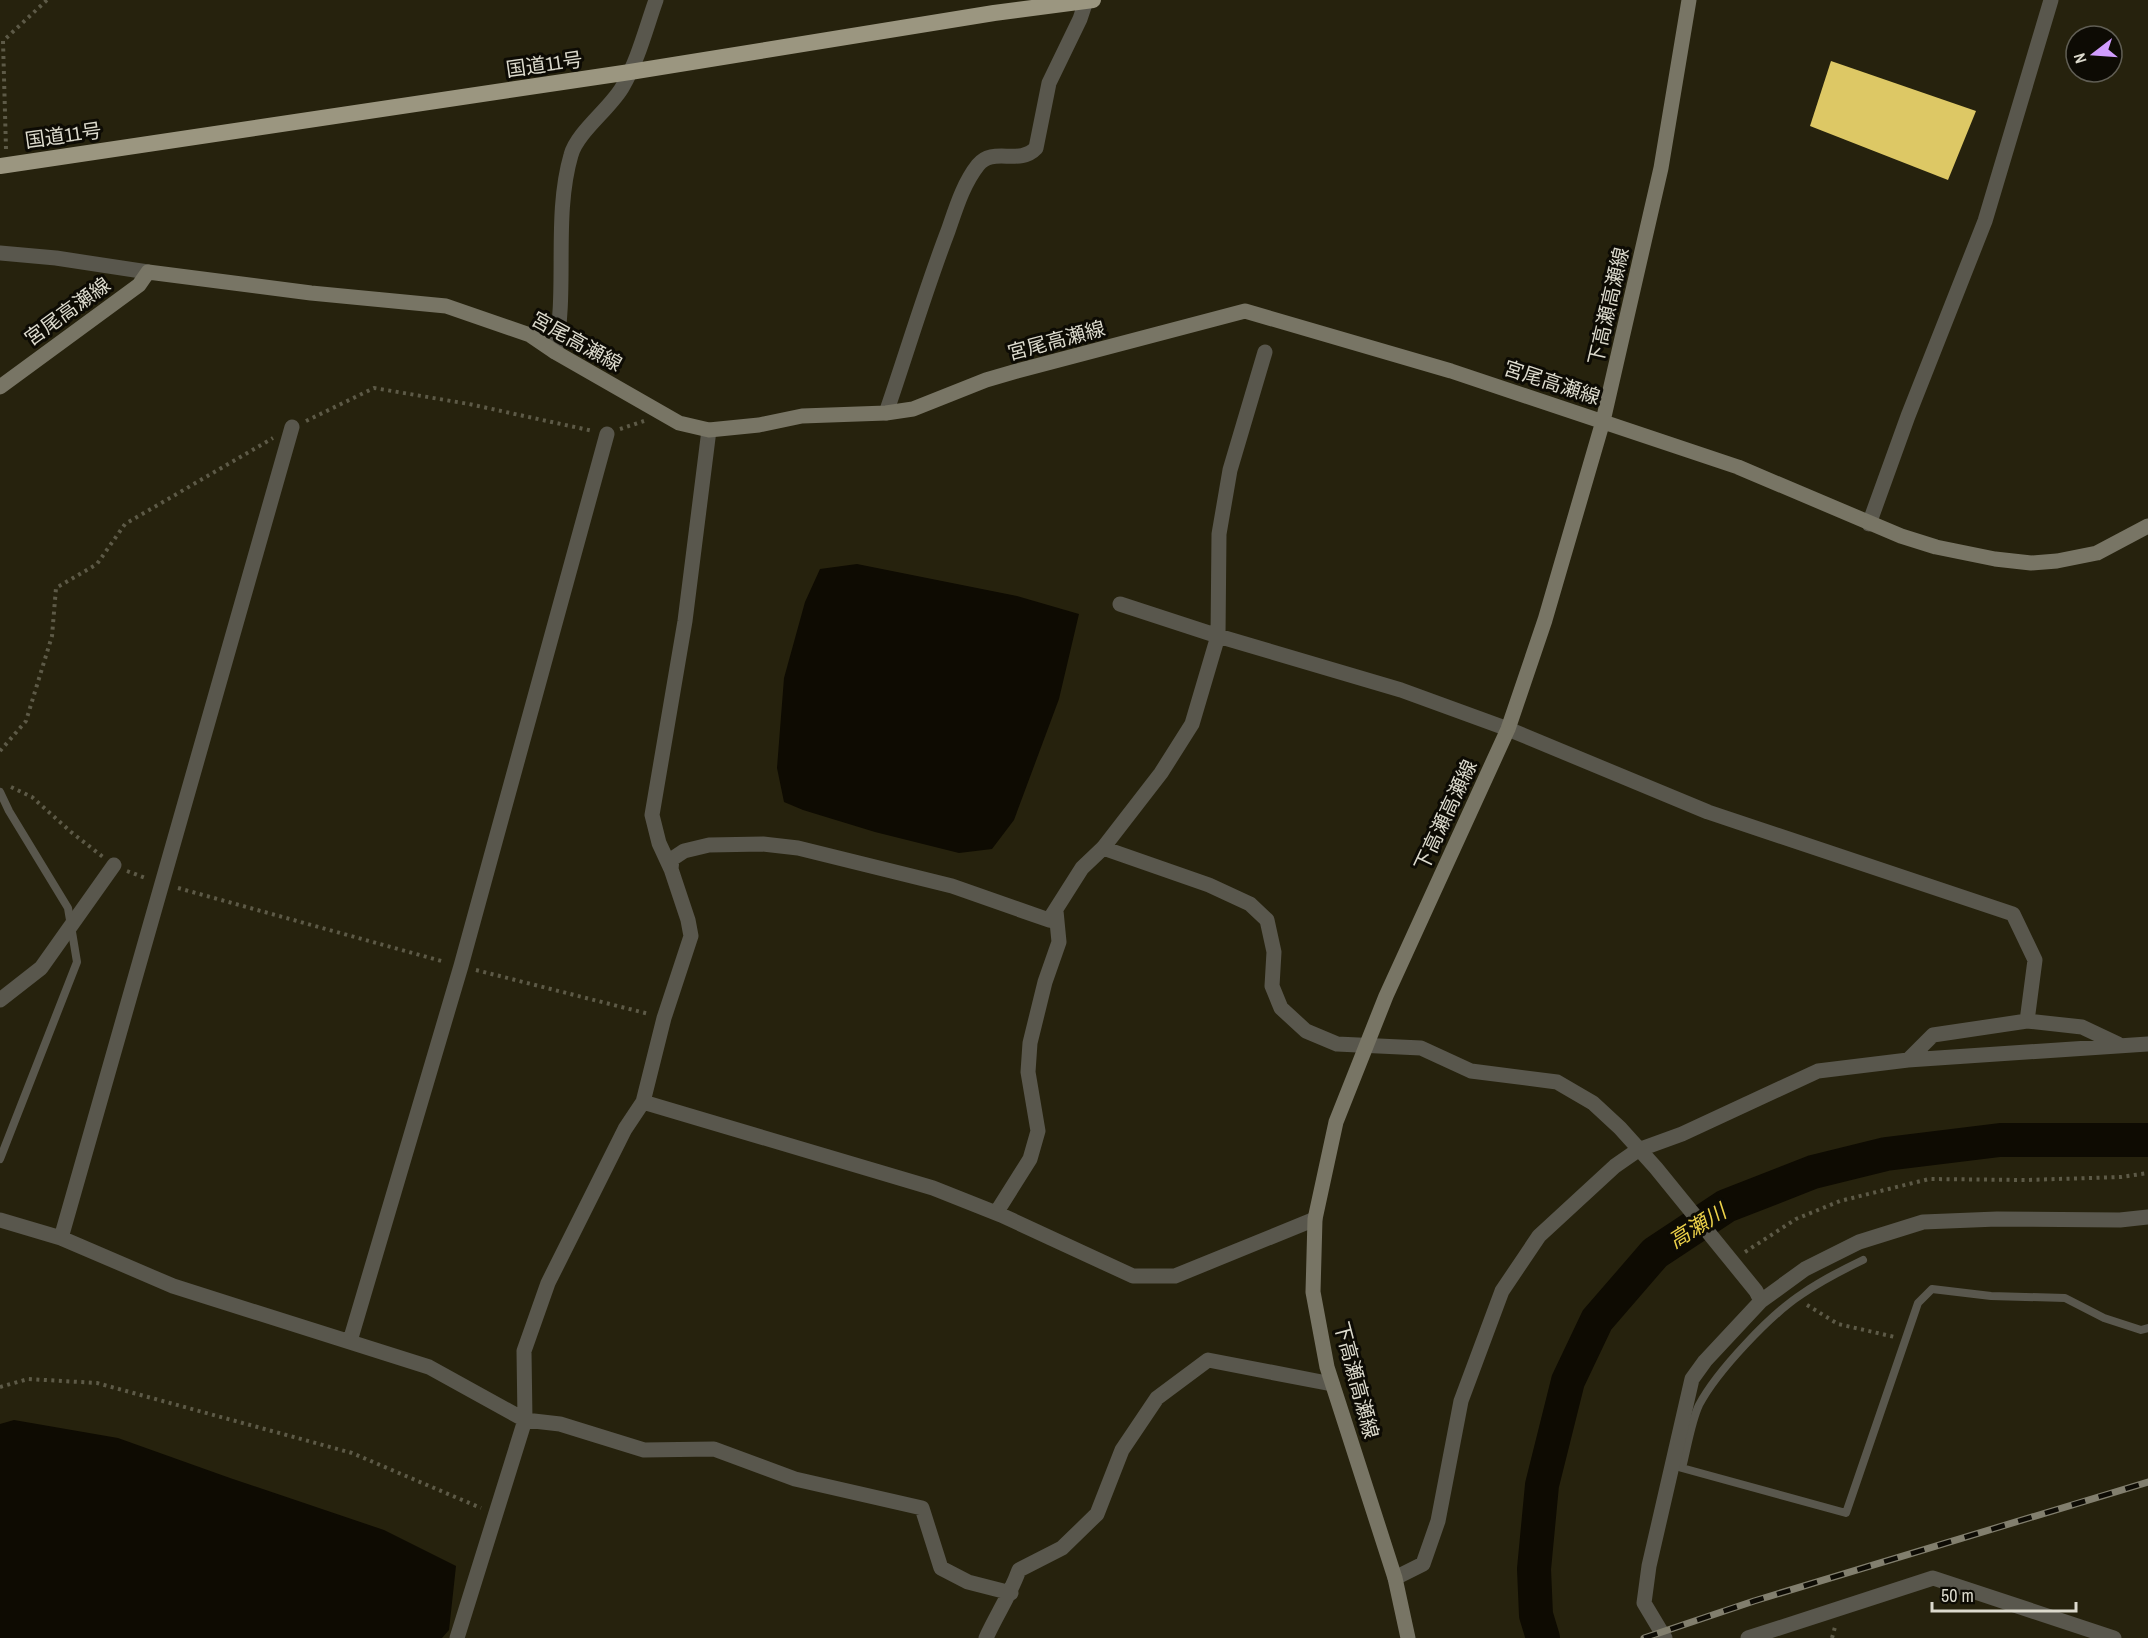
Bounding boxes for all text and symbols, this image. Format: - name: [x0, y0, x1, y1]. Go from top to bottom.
- north arrow: [2064, 24, 2124, 84]
- street label: 国道11号: [504, 45, 584, 83]
- text: N: [2068, 51, 2092, 66]
- street label: 国道11号: [23, 116, 103, 154]
- street label: 下高瀬高瀬線: [1581, 245, 1635, 367]
- street label: 宮尾高瀬線: [19, 271, 115, 351]
- street label: 宮尾高瀬線: [527, 305, 627, 377]
- street label: 宮尾高瀬線: [1004, 314, 1108, 366]
- street label: 宮尾高瀬線: [1500, 354, 1604, 410]
- street label: 下高瀬高瀬線: [1407, 755, 1483, 875]
- water label: 高瀬川: [1663, 1196, 1733, 1255]
- street label: 下高瀬高瀬線: [1328, 1319, 1386, 1441]
- scale bar: [1932, 1575, 2076, 1613]
- text: 50 m: [1941, 1583, 1974, 1608]

